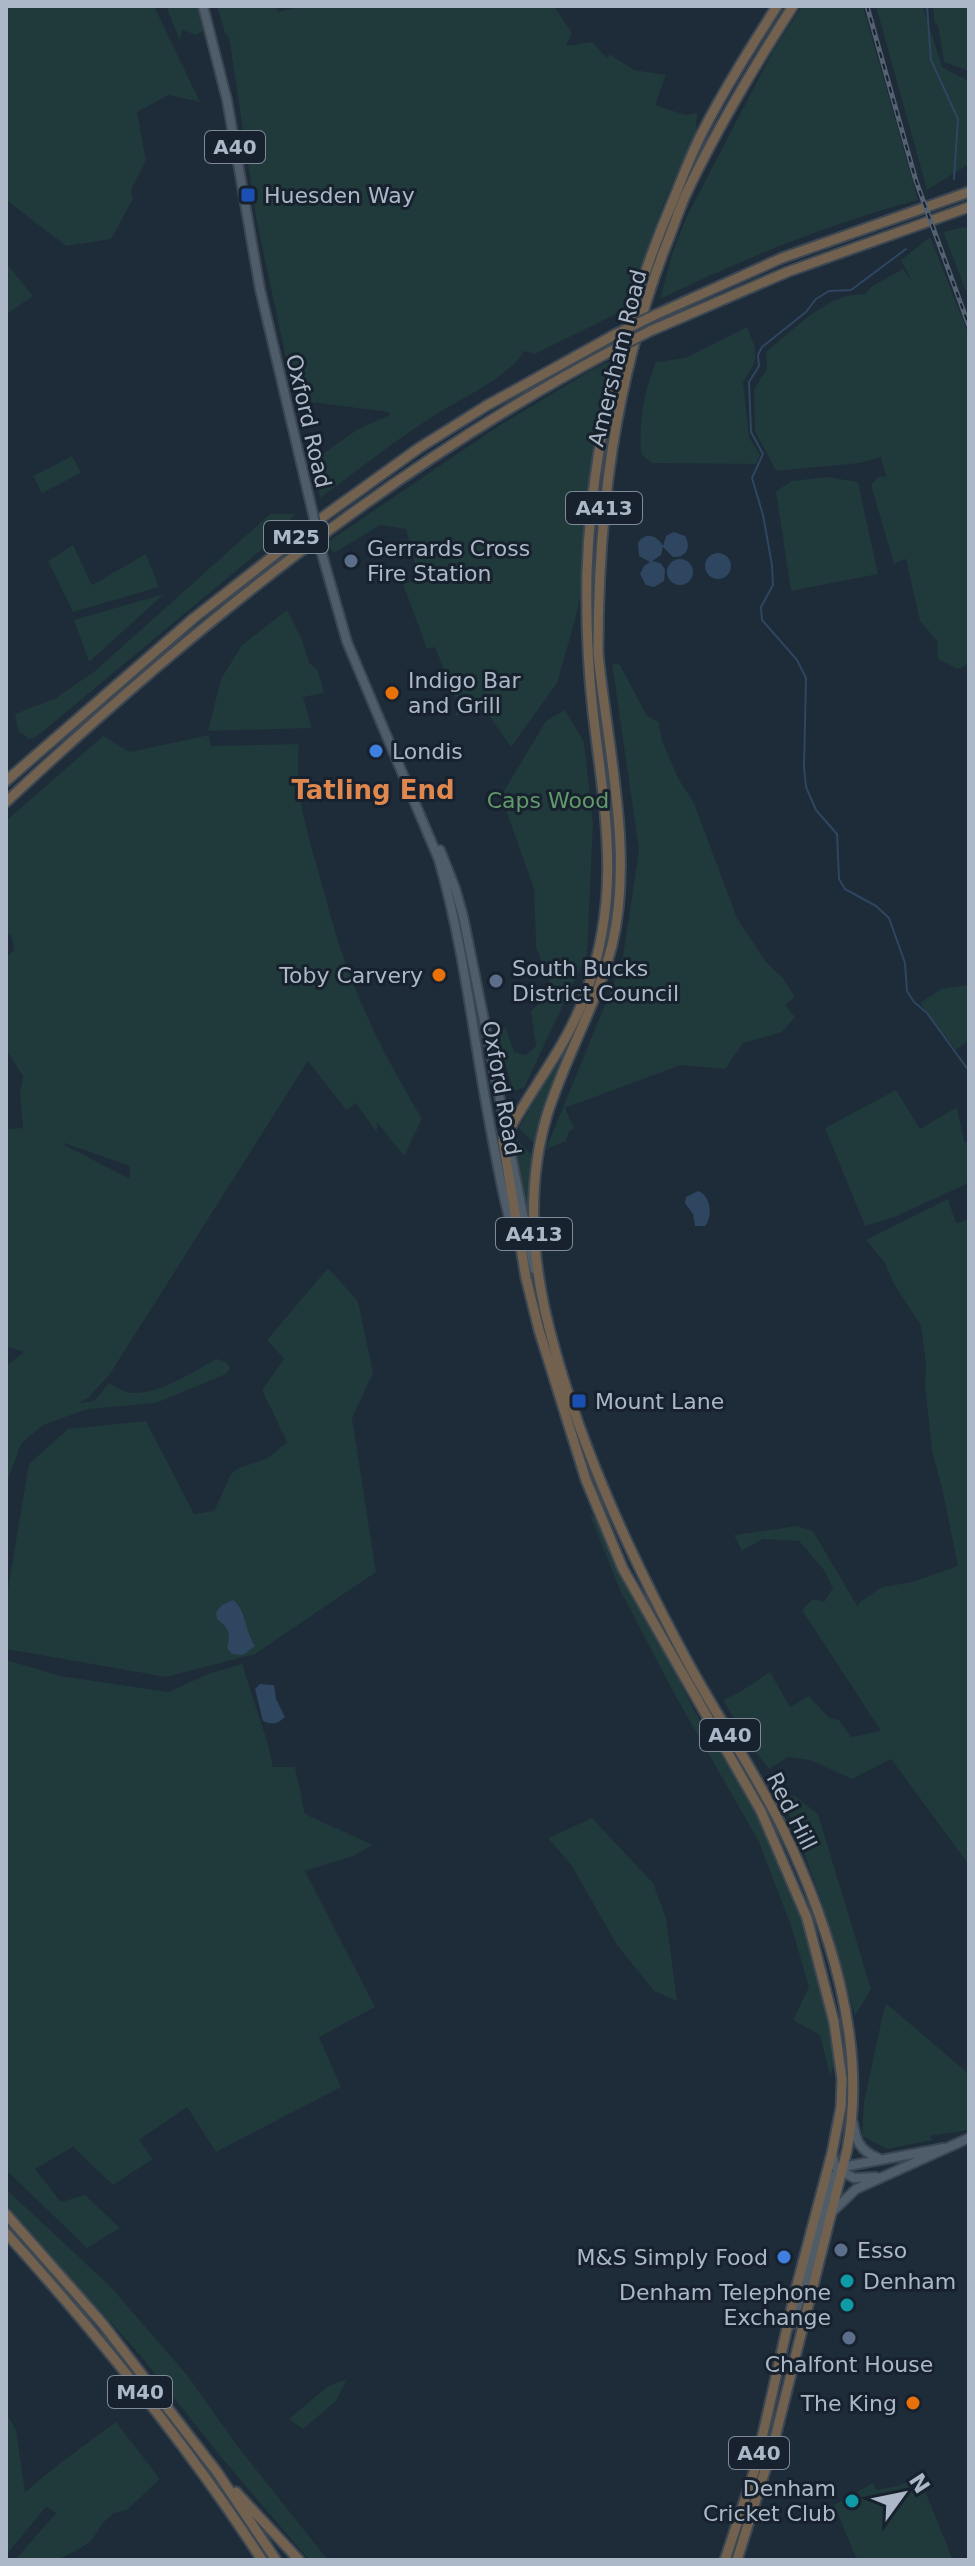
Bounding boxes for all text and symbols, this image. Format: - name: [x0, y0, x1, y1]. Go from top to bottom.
- road number: A40: [205, 131, 265, 163]
- place label: Huesden Way: [264, 183, 415, 208]
- marker: Huesden Way: [239, 186, 257, 204]
- street label: Amersham Road: [583, 267, 652, 449]
- street label: Oxford Road: [281, 352, 336, 490]
- road number: A413: [566, 492, 642, 524]
- road number: M25: [264, 521, 328, 553]
- place label: Gerrards Cross Fire Station: [367, 536, 530, 586]
- marker: Gerrards Cross Fire Station: [342, 552, 360, 570]
- place label: Indigo Bar and Grill: [408, 668, 522, 718]
- marker: Indigo Bar and Grill: [383, 684, 401, 702]
- place label: Londis: [392, 739, 463, 764]
- marker: Londis: [367, 742, 385, 760]
- district label: Tatling End: [291, 775, 455, 805]
- park label: Caps Wood: [487, 788, 609, 813]
- place label: South Bucks District Council: [512, 956, 679, 1006]
- place label: Toby Carvery: [278, 963, 423, 988]
- marker: Toby Carvery: [430, 966, 448, 984]
- marker: South Bucks District Council: [487, 972, 505, 990]
- street label: Oxford Road: [477, 1019, 526, 1157]
- road number: A413: [496, 1218, 572, 1250]
- place label: Mount Lane: [595, 1389, 724, 1414]
- marker: Mount Lane: [570, 1392, 588, 1410]
- road number: A40: [700, 1719, 760, 1751]
- street label: Red Hill: [761, 1768, 822, 1854]
- place label: Esso: [857, 2238, 907, 2263]
- marker: Esso: [832, 2241, 850, 2259]
- place label: M&S Simply Food: [577, 2245, 768, 2270]
- marker: M&S Simply Food: [775, 2248, 793, 2266]
- place label: Denham: [863, 2269, 956, 2294]
- marker: Denham: [838, 2272, 856, 2290]
- place label: Denham Telephone Exchange: [619, 2280, 831, 2330]
- marker: Denham Telephone Exchange: [838, 2296, 856, 2314]
- marker: Chalfont House: [840, 2329, 858, 2347]
- place label: Chalfont House: [765, 2352, 933, 2377]
- road number: M40: [108, 2376, 172, 2408]
- place label: The King: [800, 2391, 897, 2416]
- marker: The King: [904, 2394, 922, 2412]
- road number: A40: [729, 2437, 789, 2469]
- north arrow: [863, 2454, 943, 2534]
- text: N: [904, 2469, 935, 2498]
- place label: Denham Cricket Club: [703, 2476, 836, 2526]
- marker: Denham Cricket Club: [843, 2492, 861, 2510]

